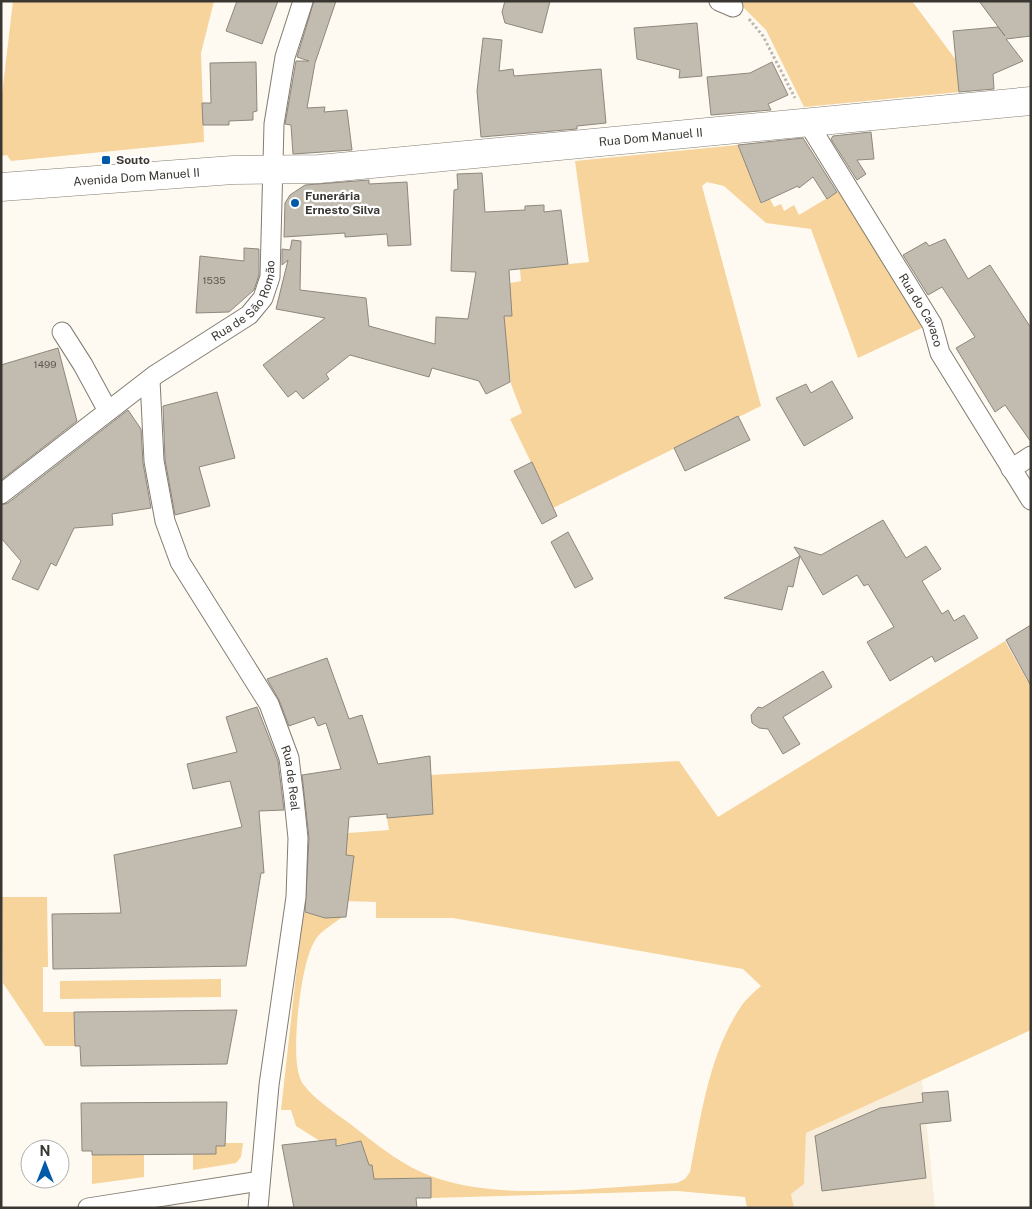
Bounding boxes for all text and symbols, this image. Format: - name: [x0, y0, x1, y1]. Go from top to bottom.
- street label: Rua Dom Manuel II: [598, 125, 703, 149]
- place label: Souto: [116, 153, 150, 167]
- marker: Souto: [100, 154, 112, 166]
- street label: Avenida Dom Manuel II: [73, 165, 200, 189]
- place label: Funerária Ernesto Silva: [305, 189, 380, 217]
- marker: Funerária Ernesto Silva: [289, 197, 301, 209]
- street label: Rua de São Romão: [209, 260, 278, 344]
- street label: Rua do Cavaco: [896, 271, 945, 349]
- house number: 1535: [202, 274, 226, 286]
- house number: 1499: [34, 358, 56, 370]
- street label: Rua de Real: [278, 743, 302, 812]
- north arrow: [20, 1139, 70, 1189]
- text: N: [40, 1143, 50, 1159]

